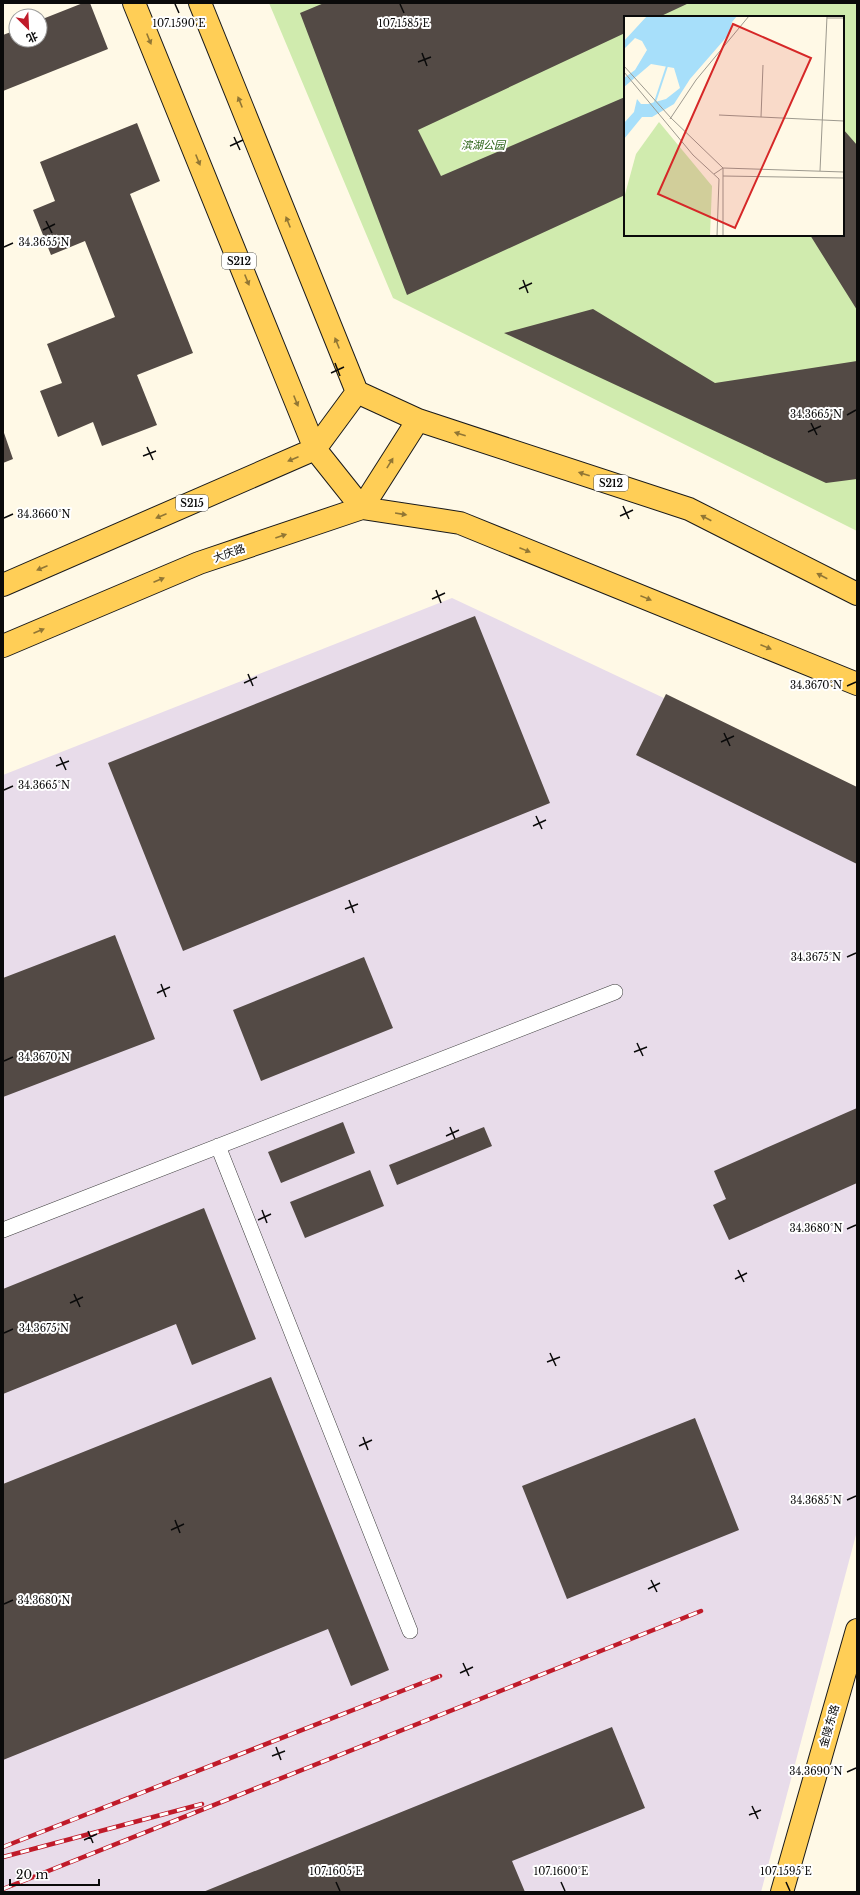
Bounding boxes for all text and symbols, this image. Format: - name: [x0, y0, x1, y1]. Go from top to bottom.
- north arrow: [8, 8, 48, 48]
- inset map: [624, 16, 844, 236]
- text: 107.1590°E: [152, 17, 206, 30]
- text: 107.1585°E: [378, 17, 430, 30]
- text: 北: [24, 29, 40, 46]
- one-way arrow: [146, 34, 152, 45]
- one-way arrow: [236, 95, 242, 107]
- park label: 滨湖公园: [461, 138, 507, 152]
- one-way arrow: [195, 154, 201, 165]
- one-way arrow: [285, 216, 291, 228]
- text: 34.3655°N: [18, 236, 70, 249]
- road number: S212: [222, 253, 256, 269]
- one-way arrow: [244, 275, 250, 287]
- one-way arrow: [334, 336, 340, 348]
- one-way arrow: [293, 395, 299, 407]
- text: 34.3665°N: [790, 408, 842, 421]
- one-way arrow: [454, 431, 466, 437]
- one-way arrow: [287, 456, 299, 462]
- one-way arrow: [387, 457, 394, 469]
- one-way arrow: [577, 471, 589, 477]
- road number: S212: [594, 475, 628, 491]
- road number: S215: [176, 495, 208, 511]
- text: 34.3660°N: [17, 508, 71, 521]
- one-way arrow: [395, 511, 407, 517]
- one-way arrow: [155, 513, 167, 520]
- one-way arrow: [700, 515, 712, 521]
- one-way arrow: [275, 532, 287, 538]
- street label: 大庆路: [211, 541, 247, 565]
- one-way arrow: [519, 547, 531, 553]
- one-way arrow: [36, 565, 47, 571]
- one-way arrow: [816, 573, 828, 579]
- one-way arrow: [153, 577, 164, 583]
- one-way arrow: [640, 596, 652, 602]
- one-way arrow: [33, 628, 44, 634]
- one-way arrow: [761, 645, 773, 651]
- text: 34.3670°N: [790, 679, 842, 692]
- text: 34.3665°N: [18, 779, 70, 792]
- text: 34.3675°N: [791, 951, 841, 964]
- text: 34.3670°N: [18, 1051, 70, 1064]
- text: 34.3680°N: [790, 1222, 842, 1235]
- text: 34.3675°N: [19, 1322, 69, 1335]
- text: 34.3685°N: [790, 1494, 842, 1507]
- text: 34.3680°N: [18, 1594, 70, 1607]
- street label: 金陵东路: [816, 1703, 842, 1749]
- text: 34.3690°N: [789, 1765, 843, 1778]
- scale bar: [10, 1861, 99, 1887]
- text: 107.1605°E: [309, 1865, 363, 1878]
- text: 107.1600°E: [534, 1865, 588, 1878]
- text: 107.1595°E: [760, 1865, 812, 1878]
- text: 20 m: [16, 1867, 48, 1882]

